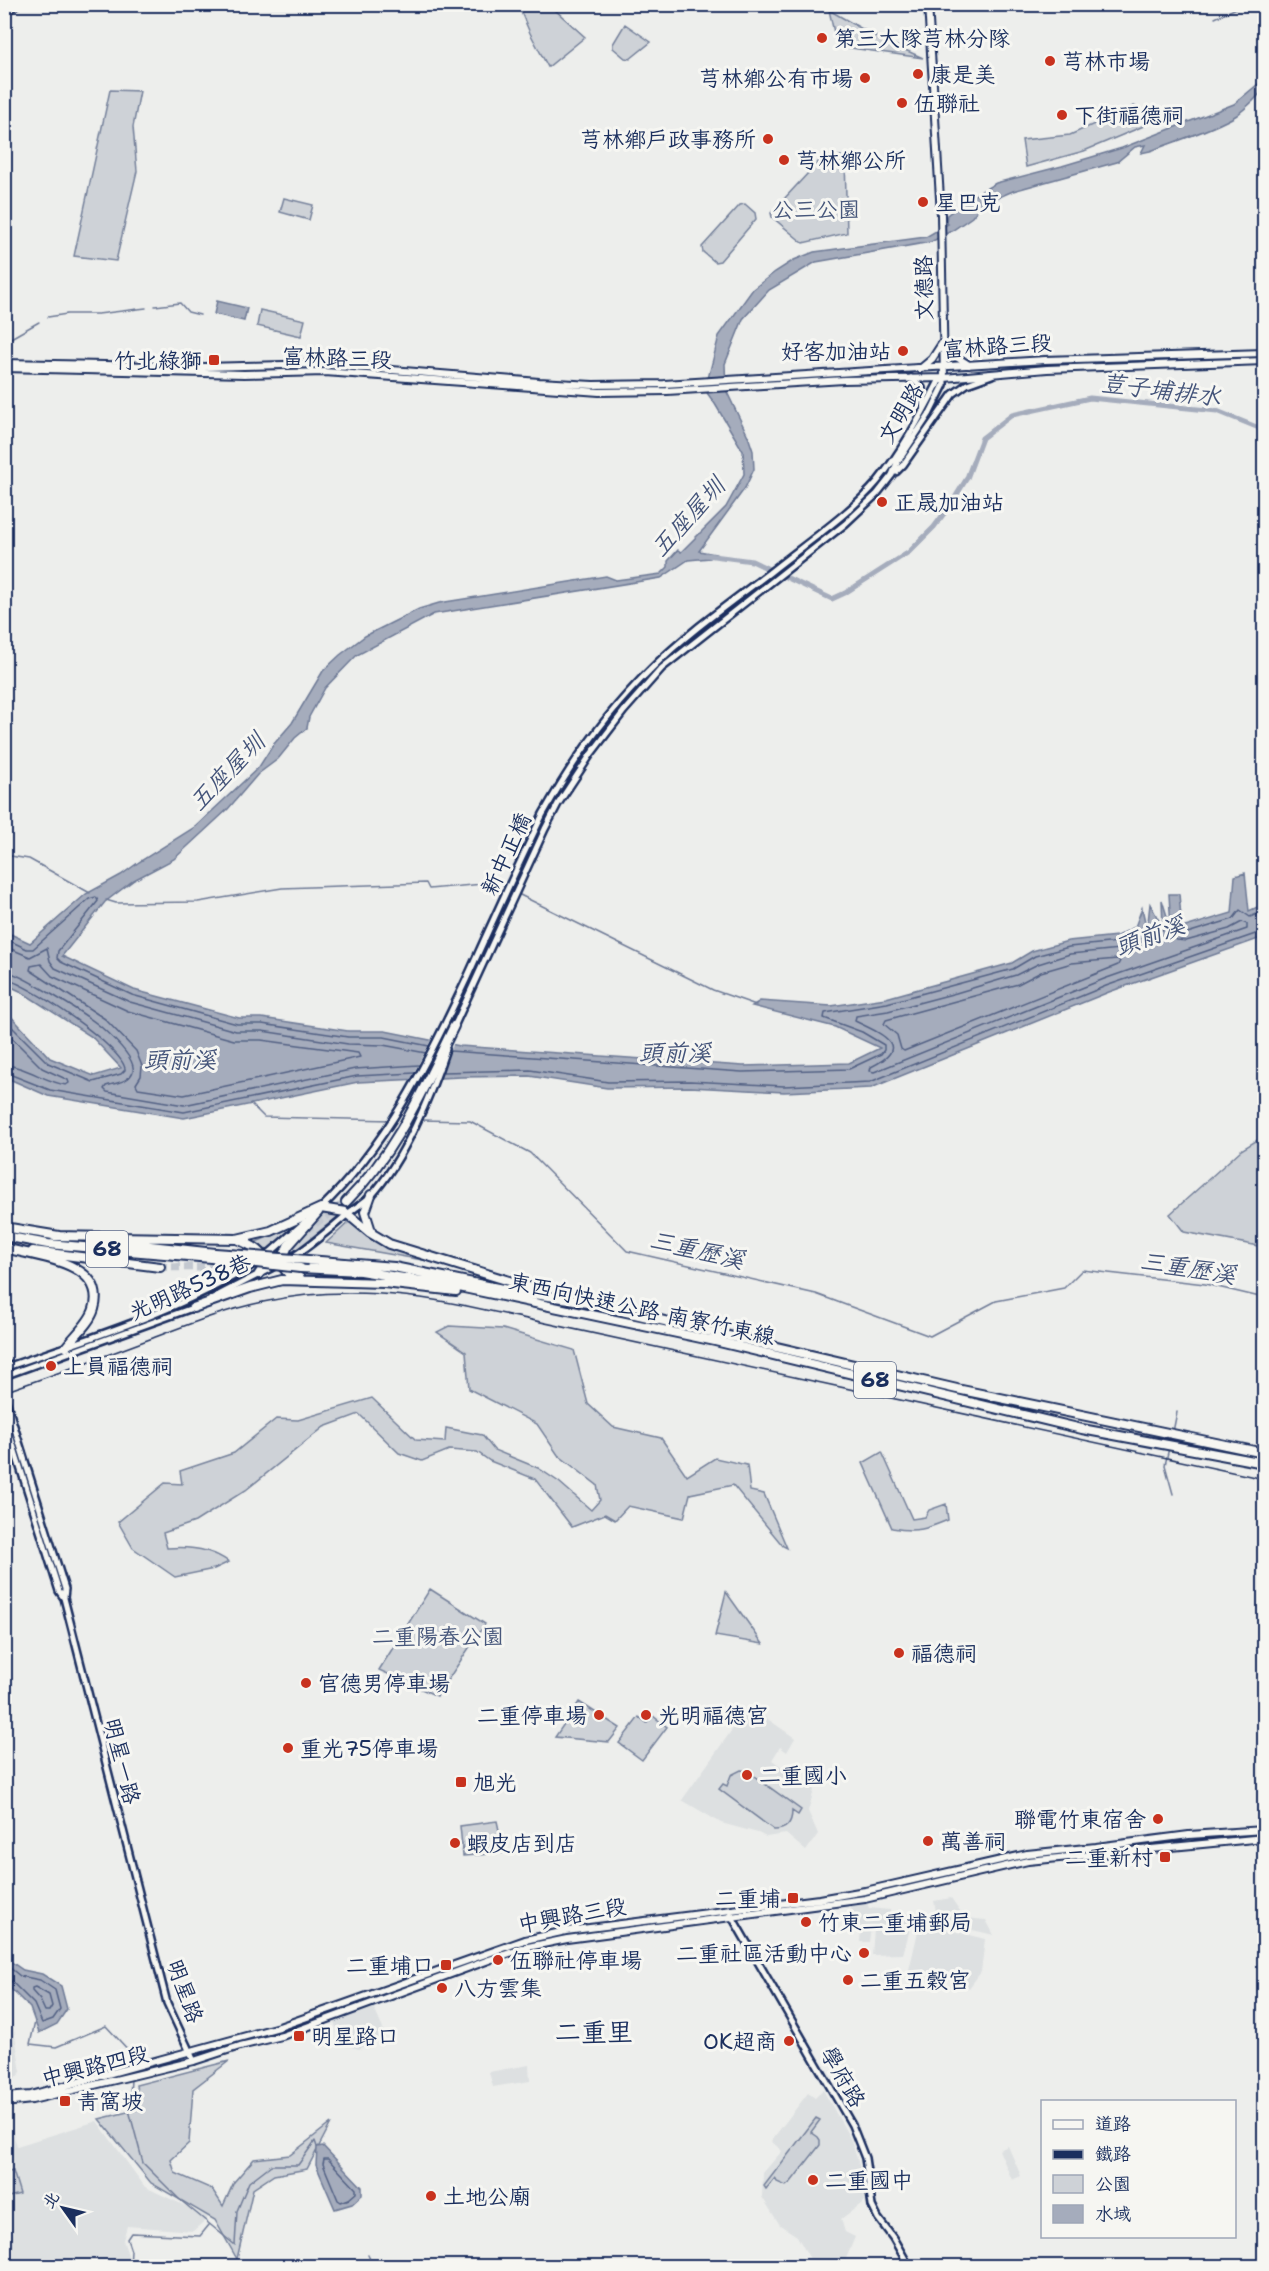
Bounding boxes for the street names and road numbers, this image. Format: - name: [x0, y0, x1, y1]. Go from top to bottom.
- street label: 文德路: [909, 255, 939, 321]
- street label: 富林路三段: [941, 328, 1053, 364]
- street label: 富林路三段: [282, 342, 392, 374]
- street label: 文明路: [872, 377, 930, 449]
- street label: 新中正橋: [474, 808, 538, 900]
- road number: 68: [86, 1231, 128, 1267]
- street label: 光明路538巷: [124, 1247, 256, 1327]
- street label: 東西向快速公路 南寮竹東線: [506, 1267, 778, 1351]
- road number: 68: [854, 1362, 896, 1398]
- street label: 明星一路: [97, 1715, 147, 1807]
- street label: 中興路三段: [515, 1891, 629, 1939]
- street label: 明星路: [160, 1955, 210, 2027]
- street label: 中興路四段: [38, 2039, 152, 2093]
- street label: 學府路: [814, 2041, 872, 2113]

